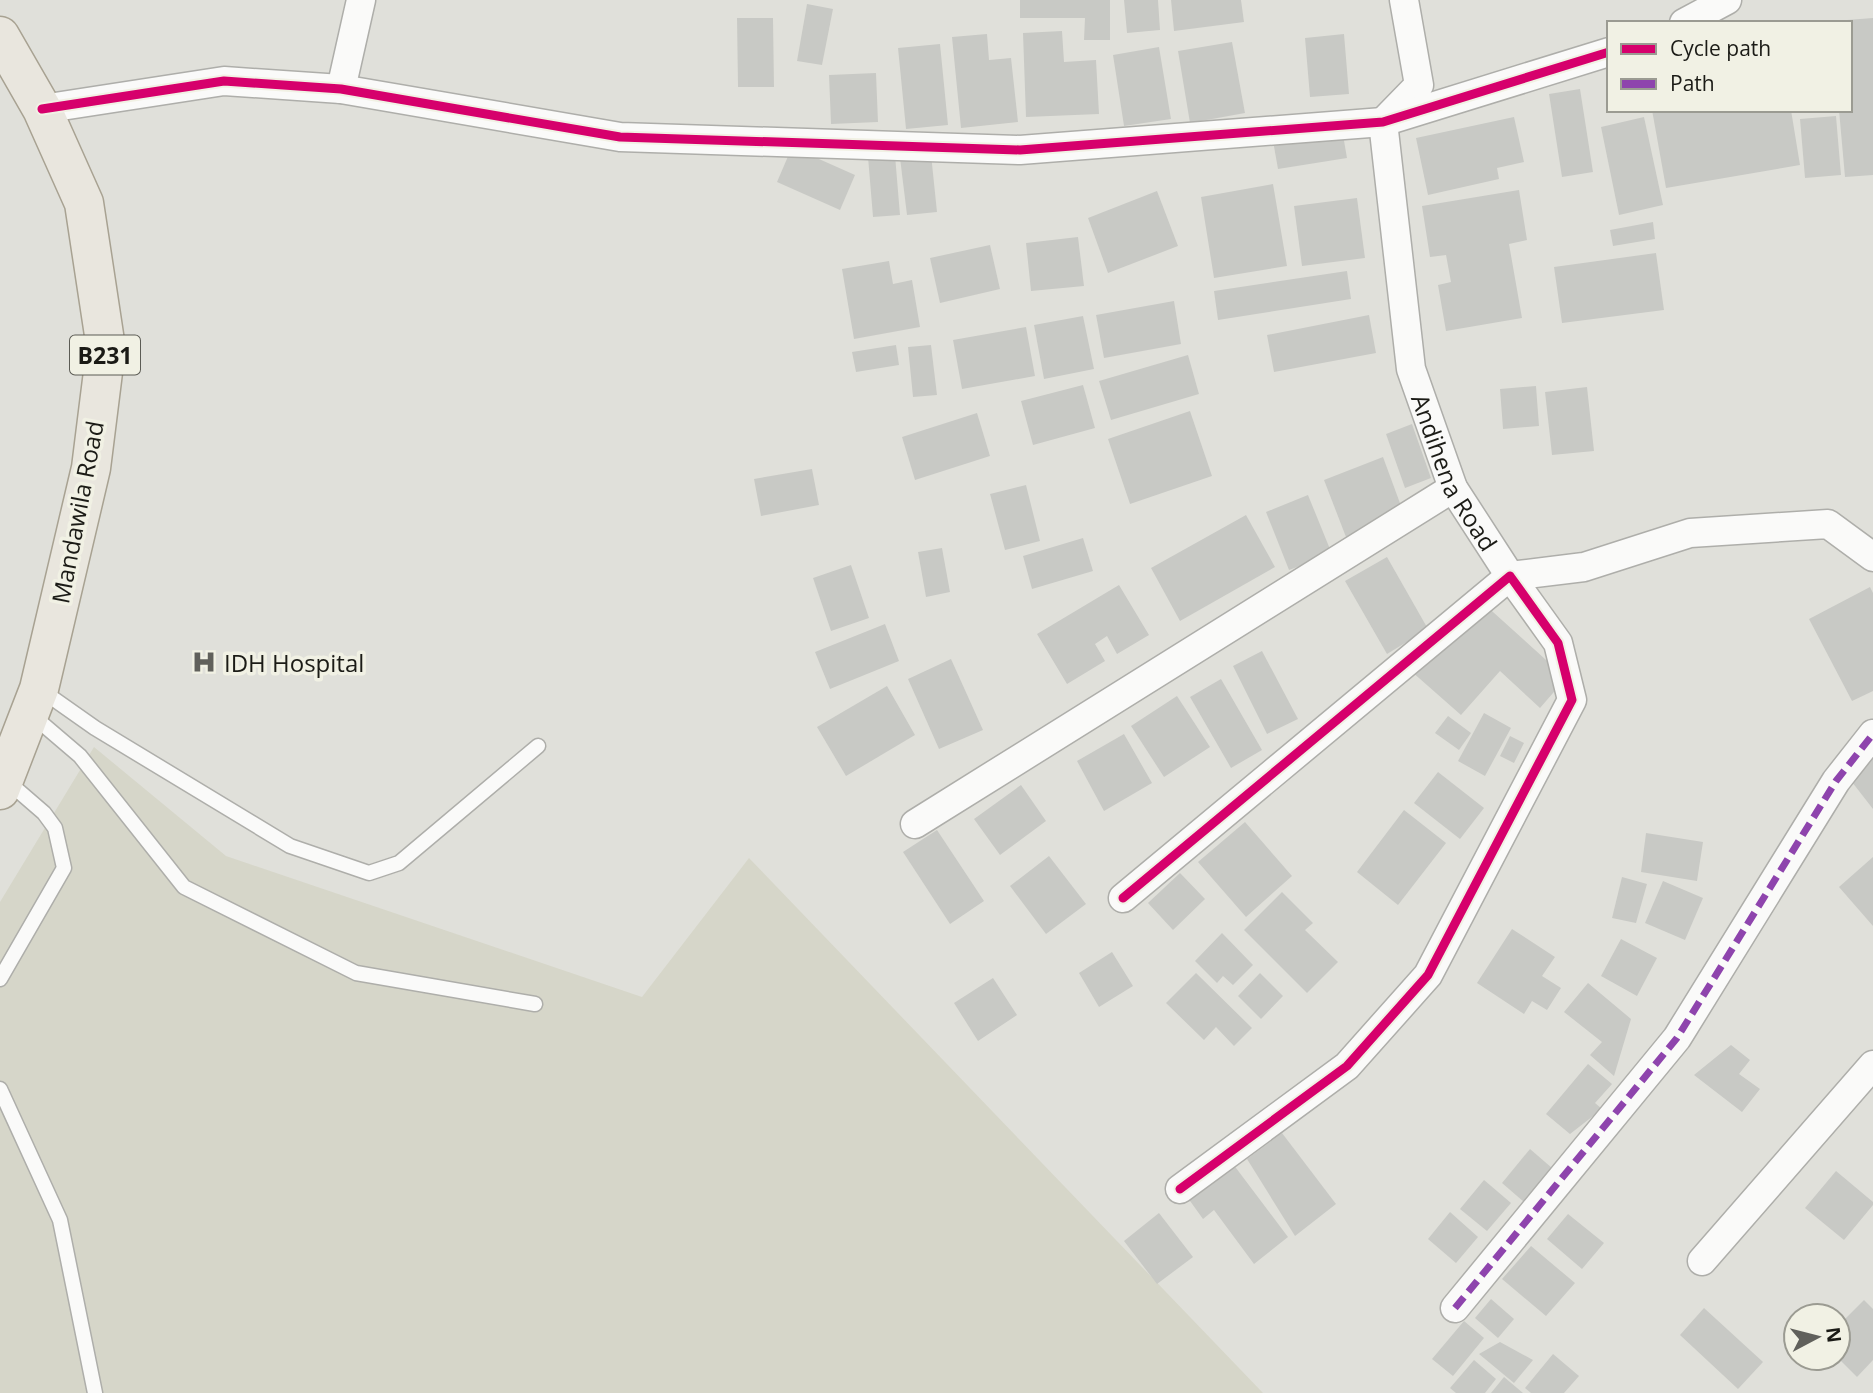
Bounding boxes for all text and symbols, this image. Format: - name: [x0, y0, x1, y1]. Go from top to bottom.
- legend: [1607, 21, 1852, 112]
- text: Cycle path: [1670, 34, 1771, 62]
- text: Path: [1670, 69, 1715, 97]
- road number: B231: [70, 336, 140, 374]
- street label: Andihena Road: [1405, 389, 1506, 557]
- street label: Mandawila Road: [43, 418, 111, 606]
- place label: IDH Hospital: [224, 646, 364, 679]
- hospital icon: IDH Hospital: [190, 648, 218, 676]
- north arrow: [1782, 1302, 1852, 1372]
- text: N: [1820, 1326, 1848, 1344]

